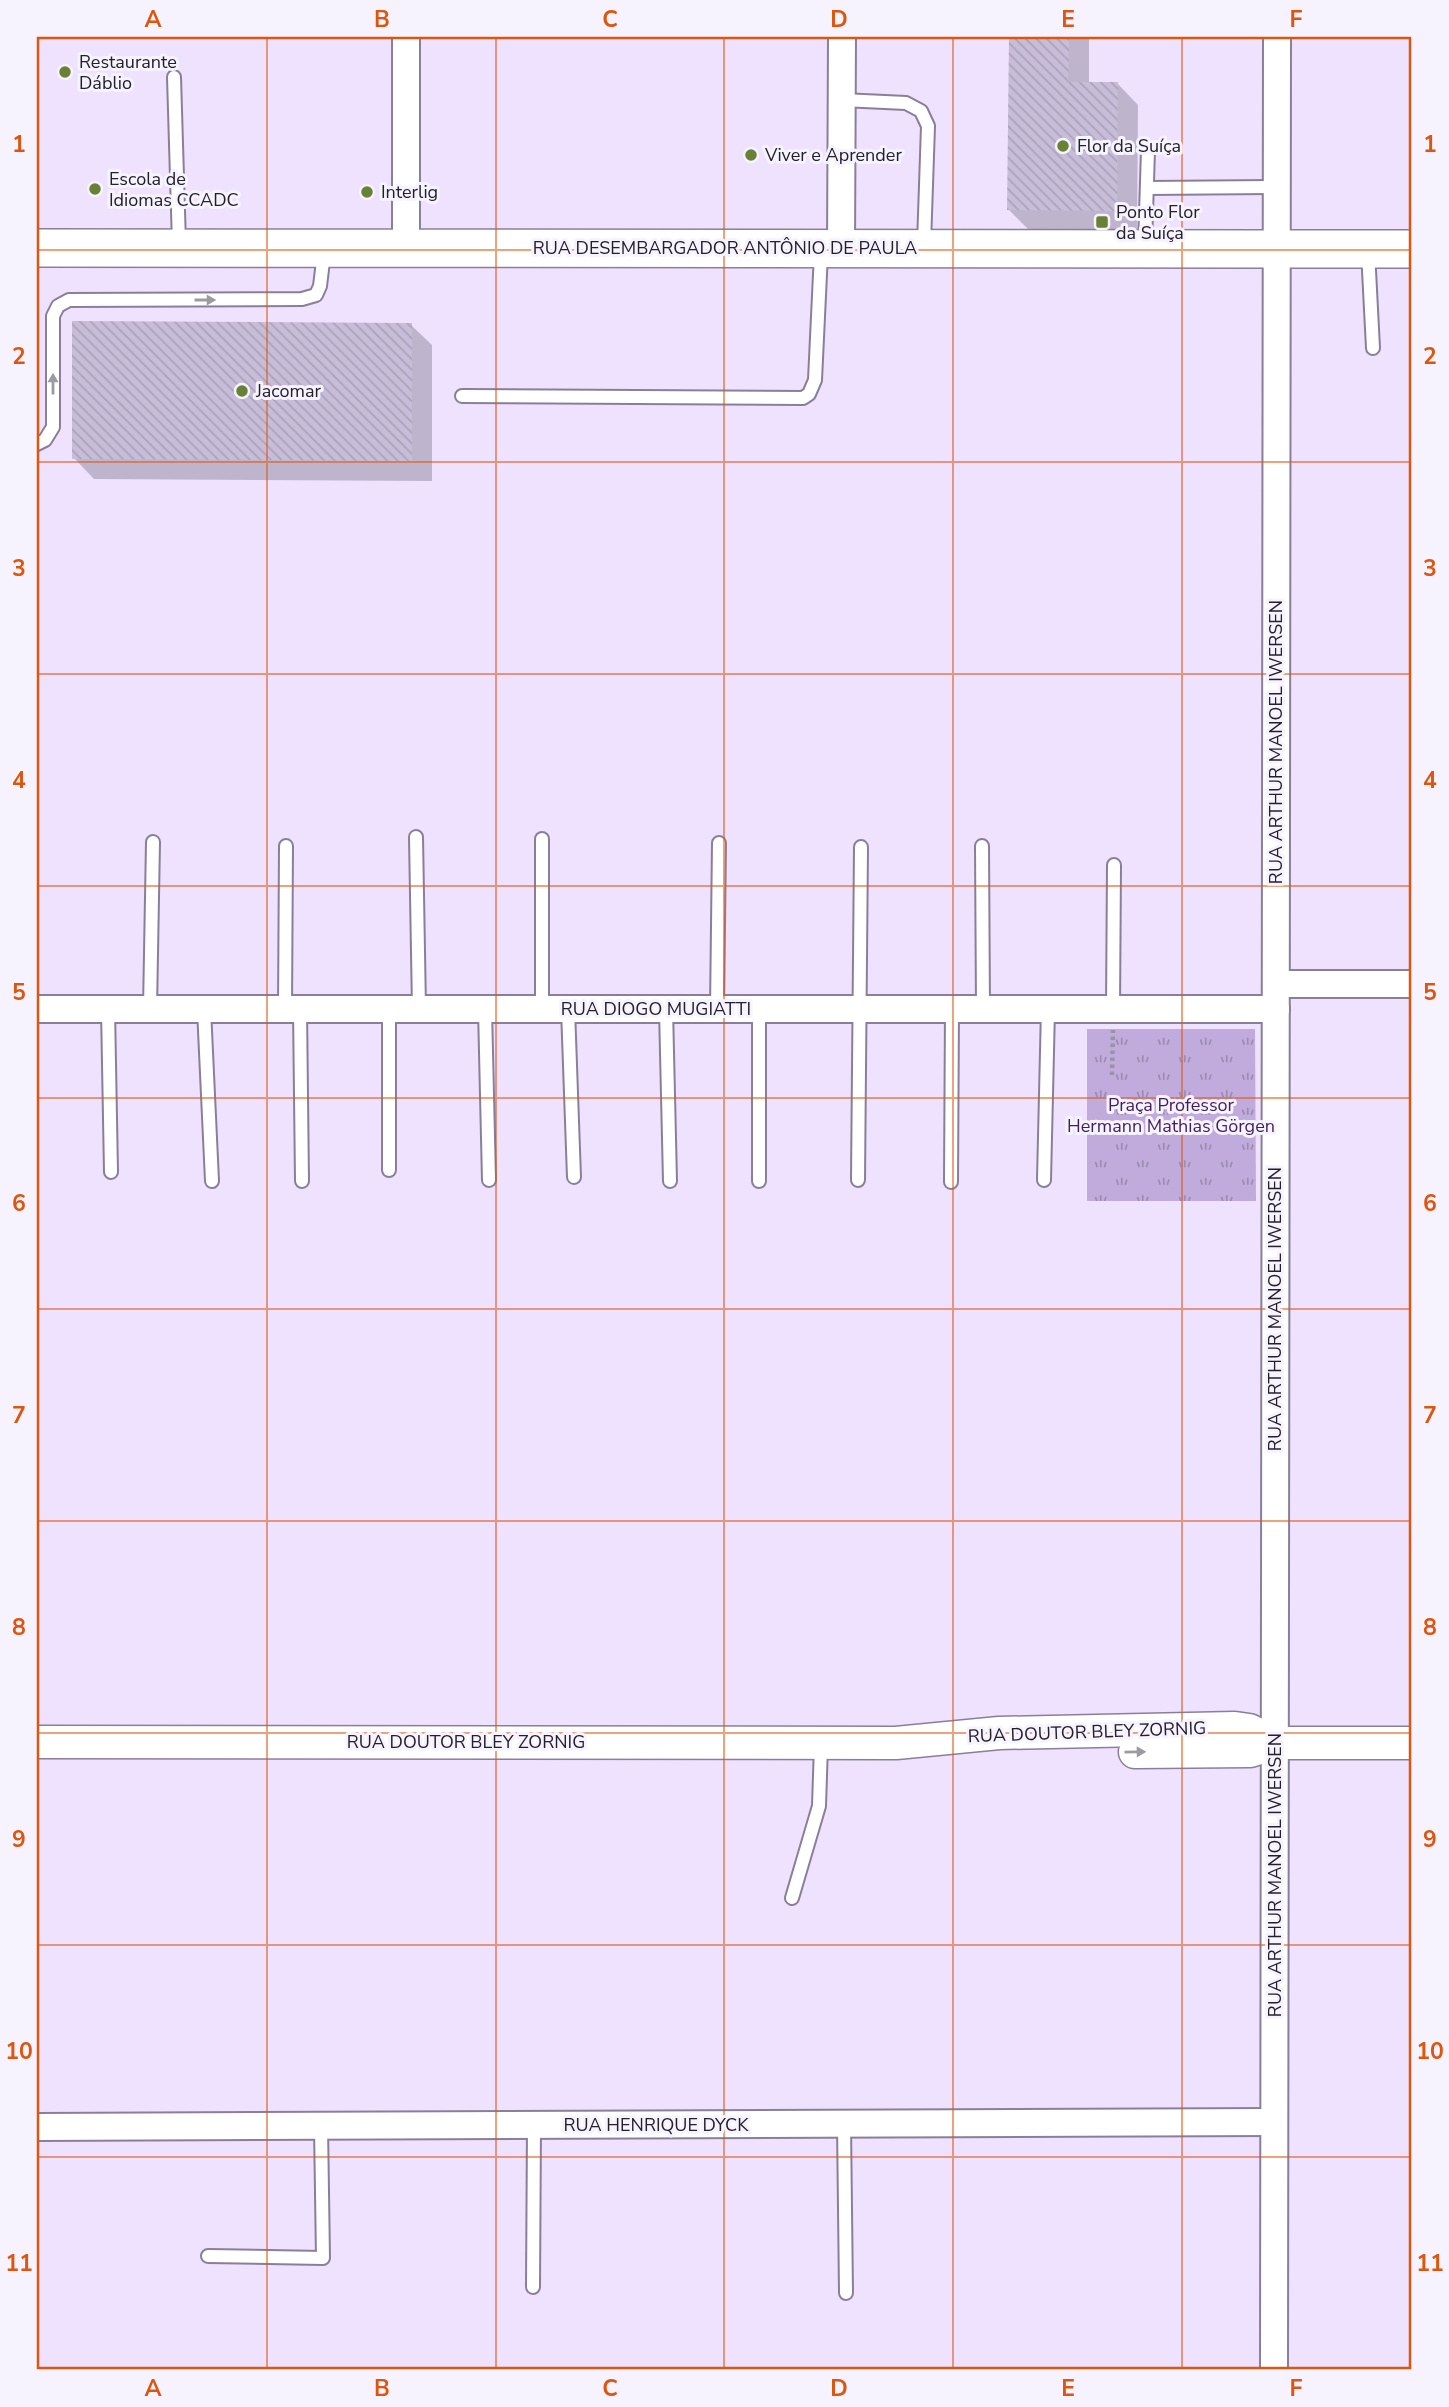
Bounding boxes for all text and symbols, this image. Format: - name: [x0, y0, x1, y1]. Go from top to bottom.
- text: A: [144, 4, 162, 35]
- text: B: [374, 4, 390, 35]
- text: C: [602, 4, 618, 35]
- text: D: [830, 4, 848, 35]
- text: E: [1061, 4, 1075, 35]
- text: F: [1290, 4, 1303, 35]
- place label: Restaurante Dáblio: [79, 50, 177, 95]
- marker: Restaurante Dáblio: [57, 64, 73, 80]
- text: 1: [12, 129, 26, 160]
- text: 1: [1423, 129, 1437, 160]
- place label: Flor da Suíça: [1077, 134, 1181, 158]
- marker: Flor da Suíça: [1055, 138, 1071, 154]
- place label: Viver e Aprender: [764, 143, 902, 167]
- marker: Viver e Aprender: [743, 147, 759, 163]
- place label: Escola de Idiomas CCADC: [109, 167, 239, 212]
- place label: Interlig: [381, 180, 438, 204]
- marker: Escola de Idiomas CCADC: [87, 181, 103, 197]
- marker: Interlig: [359, 184, 375, 200]
- place label: Ponto Flor da Suíça: [1116, 200, 1200, 245]
- marker: Ponto Flor da Suíça: [1094, 214, 1110, 230]
- street label: RUA DESEMBARGADOR ANTÔNIO DE PAULA: [533, 236, 917, 260]
- one-way arrow: [194, 294, 216, 306]
- text: 2: [12, 341, 26, 372]
- text: 2: [1423, 341, 1437, 372]
- one-way arrow: [47, 372, 59, 394]
- place label: Jacomar: [255, 379, 321, 403]
- marker: Jacomar: [234, 383, 250, 399]
- text: 3: [12, 553, 26, 584]
- text: 3: [1423, 553, 1437, 584]
- street label: RUA ARTHUR MANOEL IWERSEN: [1264, 600, 1288, 884]
- text: 4: [12, 765, 26, 796]
- text: 4: [1423, 765, 1437, 796]
- text: 5: [12, 977, 26, 1008]
- text: 5: [1423, 977, 1437, 1008]
- street label: RUA DIOGO MUGIATTI: [561, 997, 751, 1021]
- park label: Praça Professor Hermann Mathias Görgen: [1067, 1093, 1275, 1138]
- street label: RUA ARTHUR MANOEL IWERSEN: [1263, 1167, 1287, 1451]
- text: 6: [12, 1188, 26, 1219]
- text: 6: [1423, 1188, 1437, 1219]
- text: 7: [12, 1400, 26, 1431]
- text: 7: [1423, 1400, 1437, 1431]
- text: 8: [12, 1612, 26, 1643]
- text: 8: [1423, 1612, 1437, 1643]
- street label: RUA DOUTOR BLEY ZORNIG: [967, 1716, 1207, 1748]
- street label: RUA DOUTOR BLEY ZORNIG: [347, 1730, 585, 1754]
- street label: RUA ARTHUR MANOEL IWERSEN: [1263, 1733, 1287, 2017]
- one-way arrow: [1124, 1746, 1146, 1758]
- text: 9: [12, 1824, 26, 1855]
- text: 9: [1423, 1824, 1437, 1855]
- text: 10: [5, 2036, 33, 2067]
- text: 10: [1416, 2036, 1444, 2067]
- street label: RUA HENRIQUE DYCK: [564, 2113, 749, 2137]
- text: 11: [5, 2248, 33, 2279]
- text: 11: [1416, 2248, 1444, 2279]
- text: A: [144, 2373, 162, 2404]
- text: B: [374, 2373, 390, 2404]
- text: C: [602, 2373, 618, 2404]
- text: D: [830, 2373, 848, 2404]
- text: E: [1061, 2373, 1075, 2404]
- text: F: [1290, 2373, 1303, 2404]

